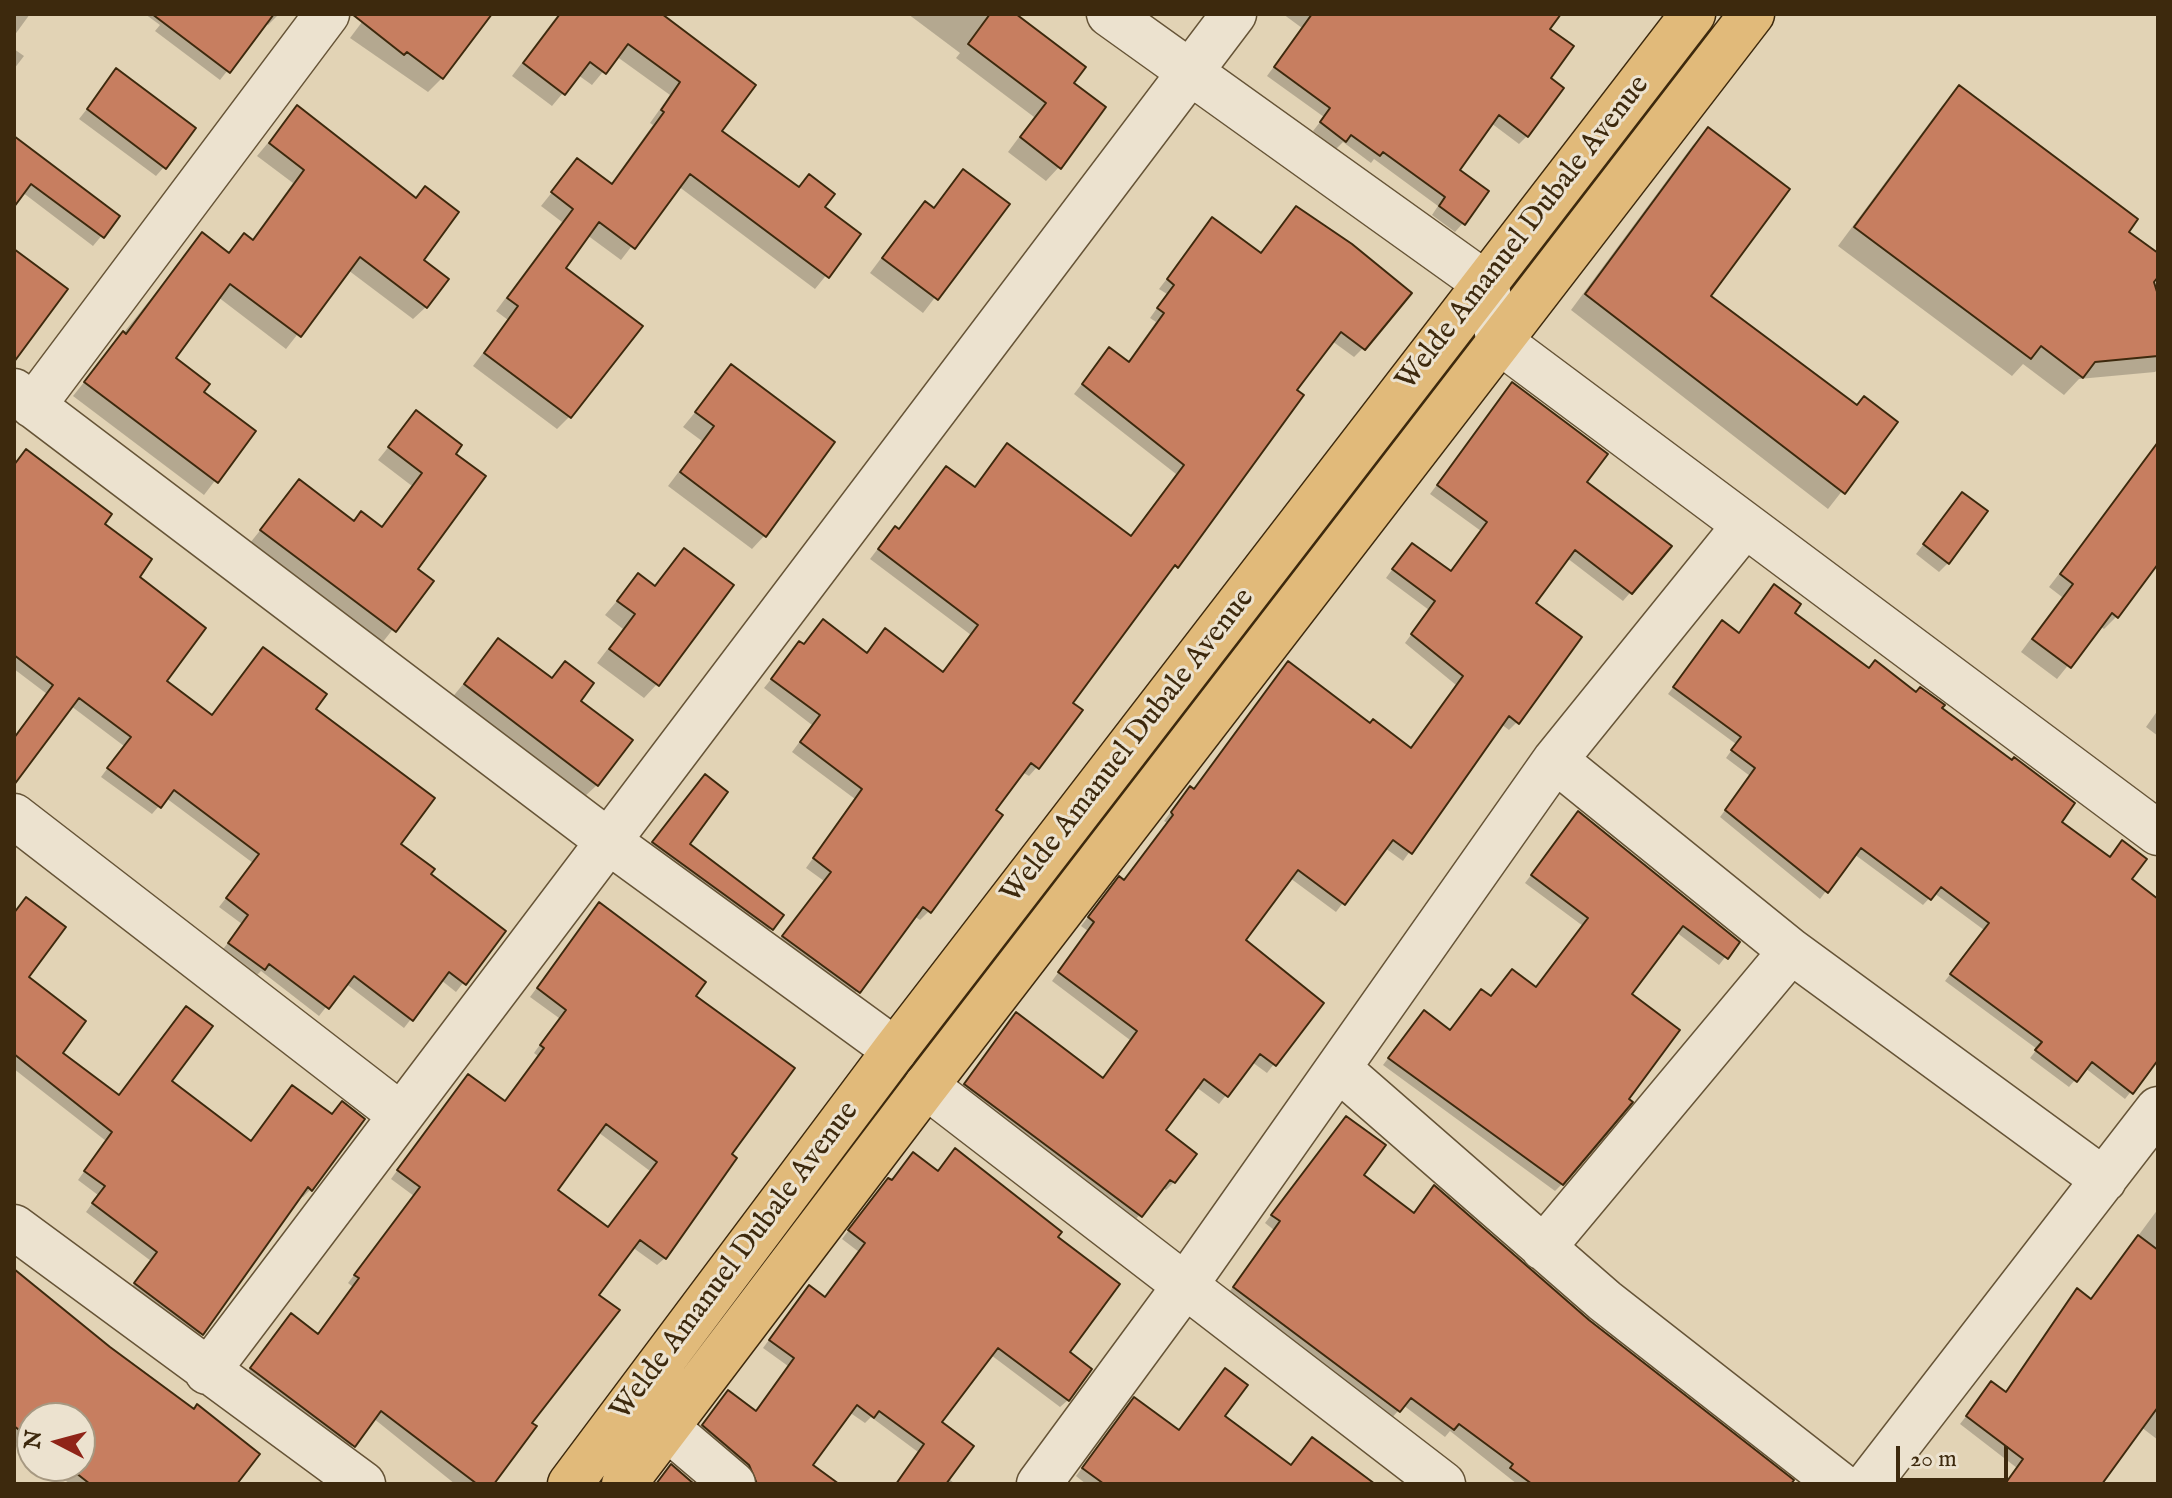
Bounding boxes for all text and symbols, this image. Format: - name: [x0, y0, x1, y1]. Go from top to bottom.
- street label: Welde Amanuel Dubale Avenue: [1390, 69, 1658, 399]
- street label: Welde Amanuel Dubale Avenue: [995, 582, 1263, 912]
- street label: Welde Amanuel Dubale Avenue: [604, 1095, 868, 1429]
- north arrow: [16, 1402, 96, 1482]
- text: N: [19, 1429, 49, 1451]
- scale bar: [1900, 1430, 2012, 1480]
- text: 20 m: [1910, 1444, 1957, 1475]

